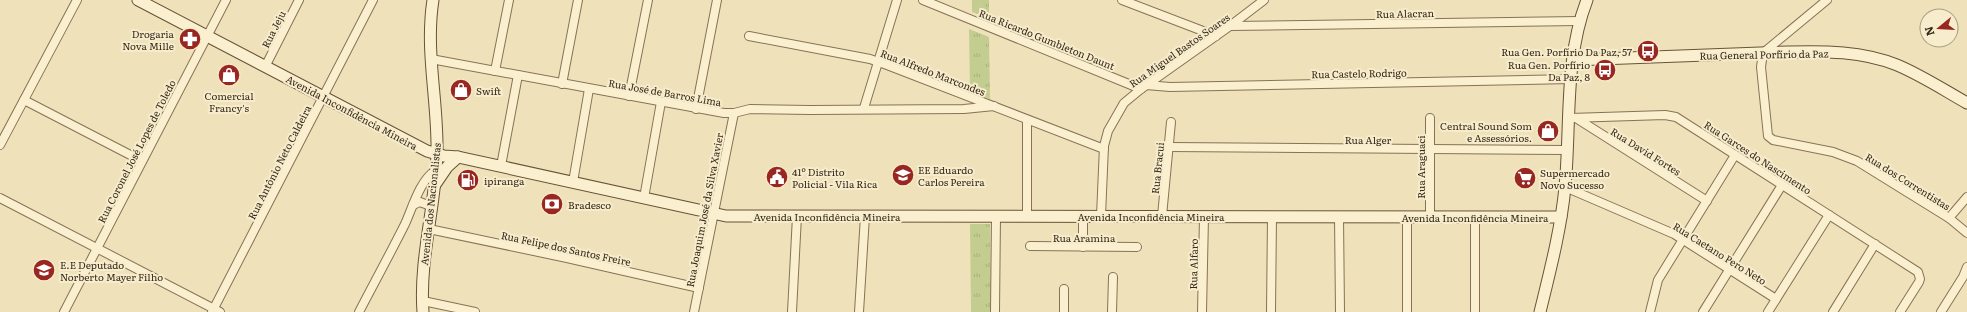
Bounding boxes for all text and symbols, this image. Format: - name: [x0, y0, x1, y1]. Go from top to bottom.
- street label: Rua Ricardo Gumbleton Daunt: [977, 5, 1117, 73]
- street label: Rua Alacran: [1376, 5, 1435, 21]
- street label: Rua Jeju: [257, 7, 289, 50]
- north arrow: [1919, 8, 1959, 48]
- street label: Rua Miguel Bastos Soares: [1126, 9, 1233, 91]
- text: N: [1920, 25, 1938, 38]
- place label: Drogaria Nova Mille: [122, 26, 175, 53]
- pharmacy icon: Drogaria Nova Mille: [177, 26, 203, 52]
- bus stop icon: Rua Gen. Porfírio Da Paz, 57: [1635, 38, 1661, 64]
- place label: Rua Gen. Porfírio Da Paz, 57: [1501, 44, 1632, 59]
- street label: Rua Alfredo Marcondes: [878, 45, 988, 99]
- street label: Rua General Porfírio da Paz: [1699, 45, 1829, 63]
- place label: Rua Gen. Porfírio Da Paz, 8: [1508, 57, 1590, 84]
- bus stop icon: Rua Gen. Porfírio Da Paz, 8: [1592, 57, 1618, 83]
- shop icon: Comercial Francy's: [216, 62, 242, 88]
- street label: Rua Castelo Rodrigo: [1311, 65, 1407, 81]
- street label: Avenida Inconfidência Mineira: [284, 71, 421, 153]
- street label: Rua José de Barros Lima: [607, 75, 723, 109]
- street label: Rua Coronel José Lopes de Toledo: [93, 77, 179, 225]
- shop icon: Swift: [448, 77, 474, 103]
- place label: Swift: [476, 83, 502, 98]
- place label: Comercial Francy's: [204, 88, 254, 115]
- street label: Rua Antônio Neto Caldeira: [244, 102, 315, 222]
- street label: Rua Garces do Nascimento: [1701, 117, 1815, 197]
- place label: Central Sound Som e Assessórios.: [1440, 118, 1532, 145]
- shop icon: Central Sound Som e Assessórios.: [1535, 118, 1561, 144]
- street label: Rua David Fortes: [1608, 123, 1684, 179]
- street label: Rua Joaquim José da Silva Xavier: [682, 131, 726, 288]
- street label: Rua Alger: [1345, 132, 1391, 147]
- street label: Rua Araguaci: [1413, 135, 1428, 199]
- street label: Rua Bracui: [1147, 141, 1167, 195]
- street label: Avenida dos Nacionalistas: [416, 142, 444, 266]
- street label: Rua dos Correntistas: [1863, 149, 1954, 214]
- school or university icon: EE Eduardo Carlos Pereira: [890, 162, 916, 188]
- place label: EE Eduardo Carlos Pereira: [918, 162, 985, 189]
- public building icon: 41º Distrito Policial - Vila Rica: [764, 164, 790, 190]
- place label: 41º Distrito Policial - Vila Rica: [792, 164, 878, 191]
- supermarket icon: Supermercado Novo Sucesso: [1512, 165, 1538, 191]
- place label: Supermercado Novo Sucesso: [1540, 165, 1610, 192]
- fuel station icon: ipiranga: [455, 167, 481, 193]
- place label: ipiranga: [484, 173, 525, 188]
- bank icon: Bradesco: [539, 191, 565, 217]
- place label: Bradesco: [568, 197, 611, 212]
- street label: Avenida Inconfidência Mineira: [754, 209, 901, 224]
- street label: Avenida Inconfidência Mineira: [1078, 209, 1225, 224]
- street label: Avenida Inconfidência Mineira: [1402, 210, 1549, 225]
- street label: Rua Caetano Pero Neto: [1670, 218, 1770, 288]
- street label: Rua Felipe dos Santos Freire: [500, 227, 632, 269]
- street label: Rua Aramina: [1053, 230, 1116, 245]
- street label: Rua Alfaro: [1185, 238, 1201, 290]
- school or university icon: E.E Deputado Norberto Mayer Filho: [31, 257, 57, 283]
- place label: E.E Deputado Norberto Mayer Filho: [60, 257, 163, 284]

